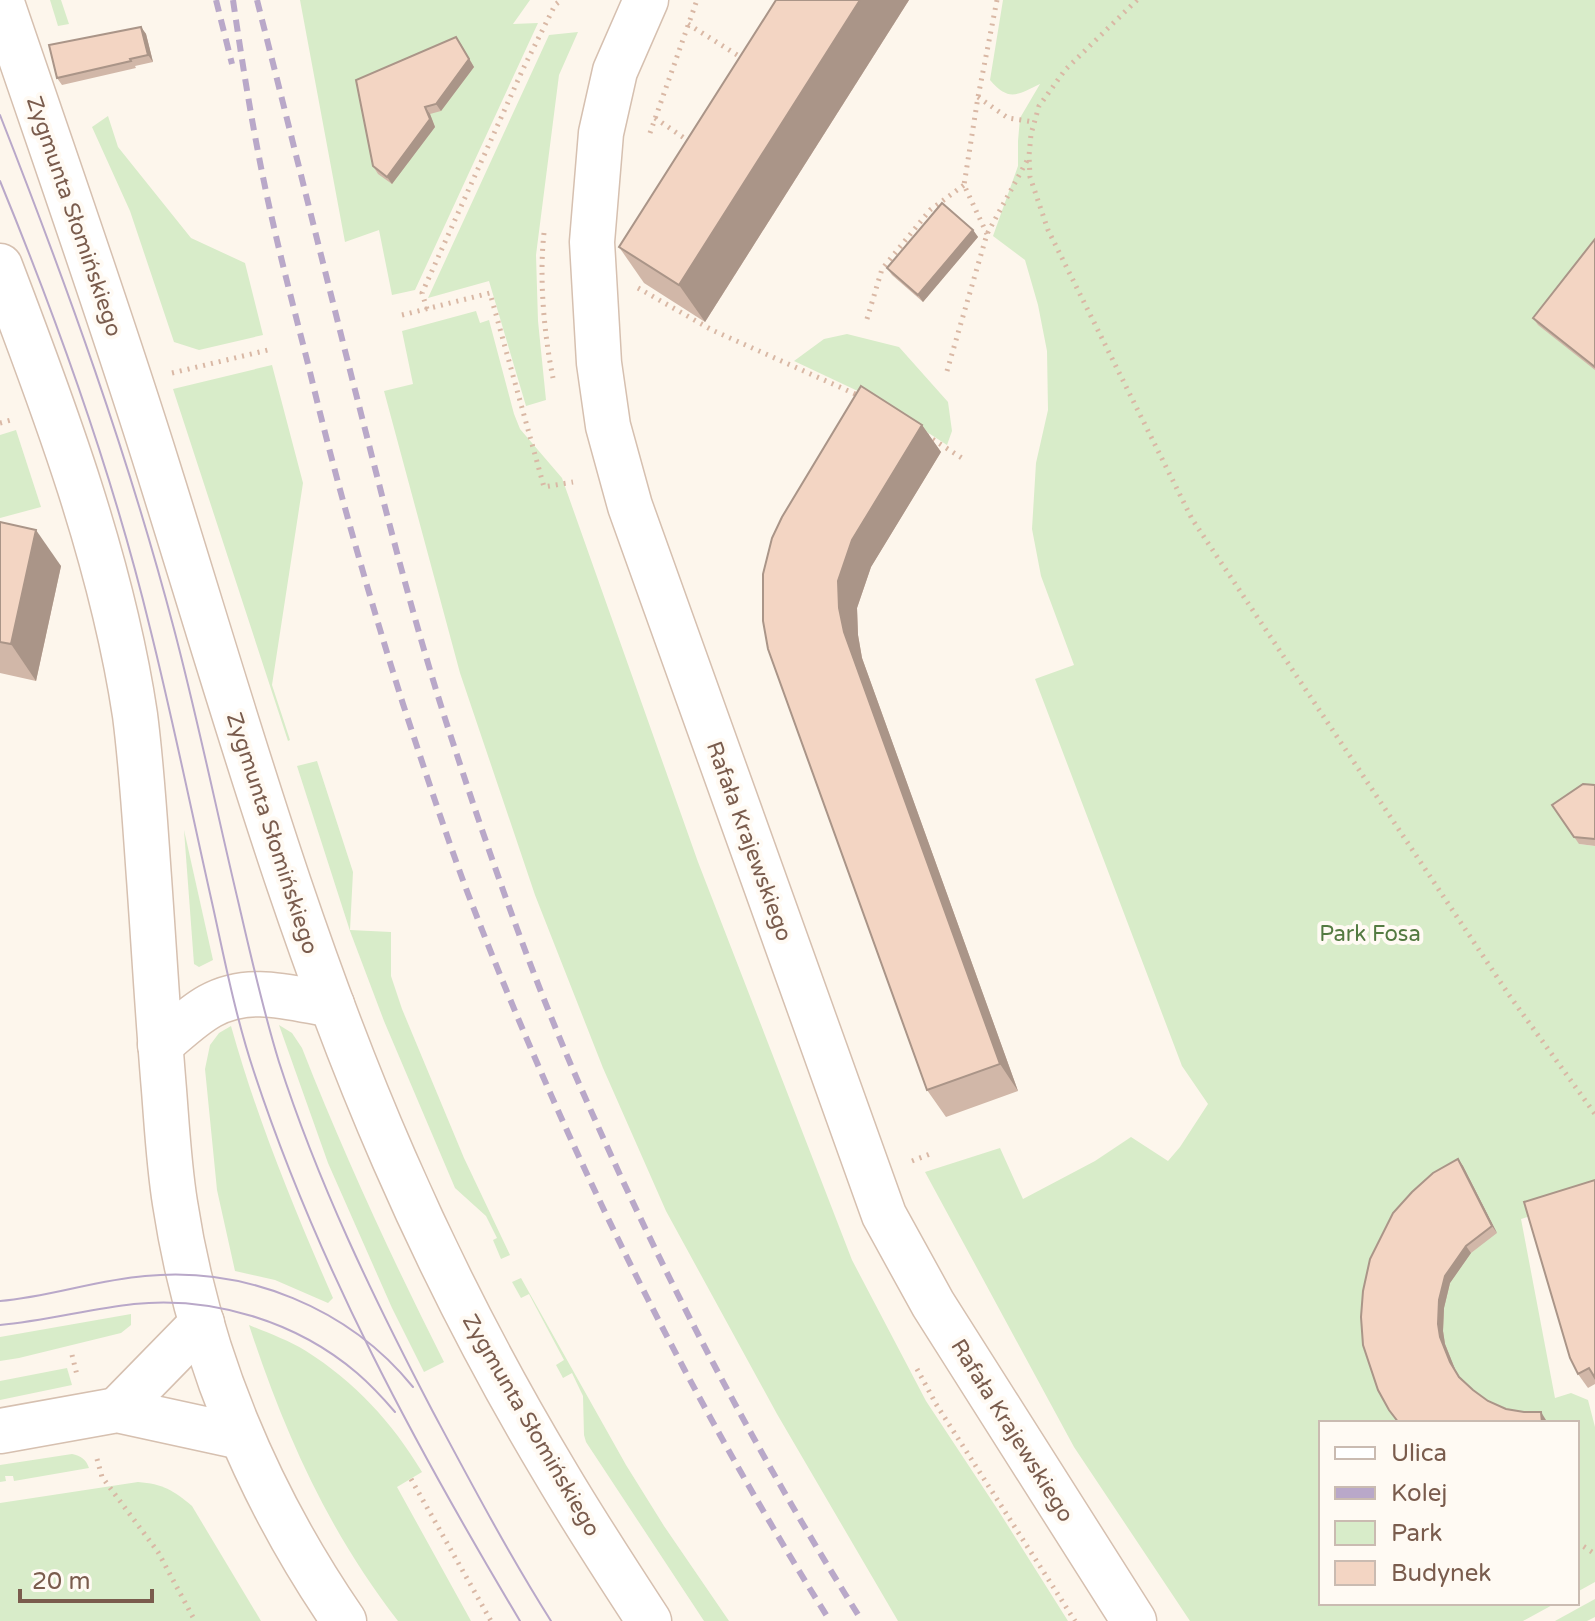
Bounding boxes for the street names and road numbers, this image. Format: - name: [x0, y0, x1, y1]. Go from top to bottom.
- street label: Zygmunta Słomińskiego: [21, 93, 127, 340]
- street label: Zygmunta Słomińskiego: [221, 709, 323, 957]
- street label: Rafała Krajewskiego: [701, 738, 797, 945]
- street label: Zygmunta Słomińskiego: [457, 1310, 605, 1541]
- street label: Rafała Krajewskiego: [945, 1334, 1079, 1527]

